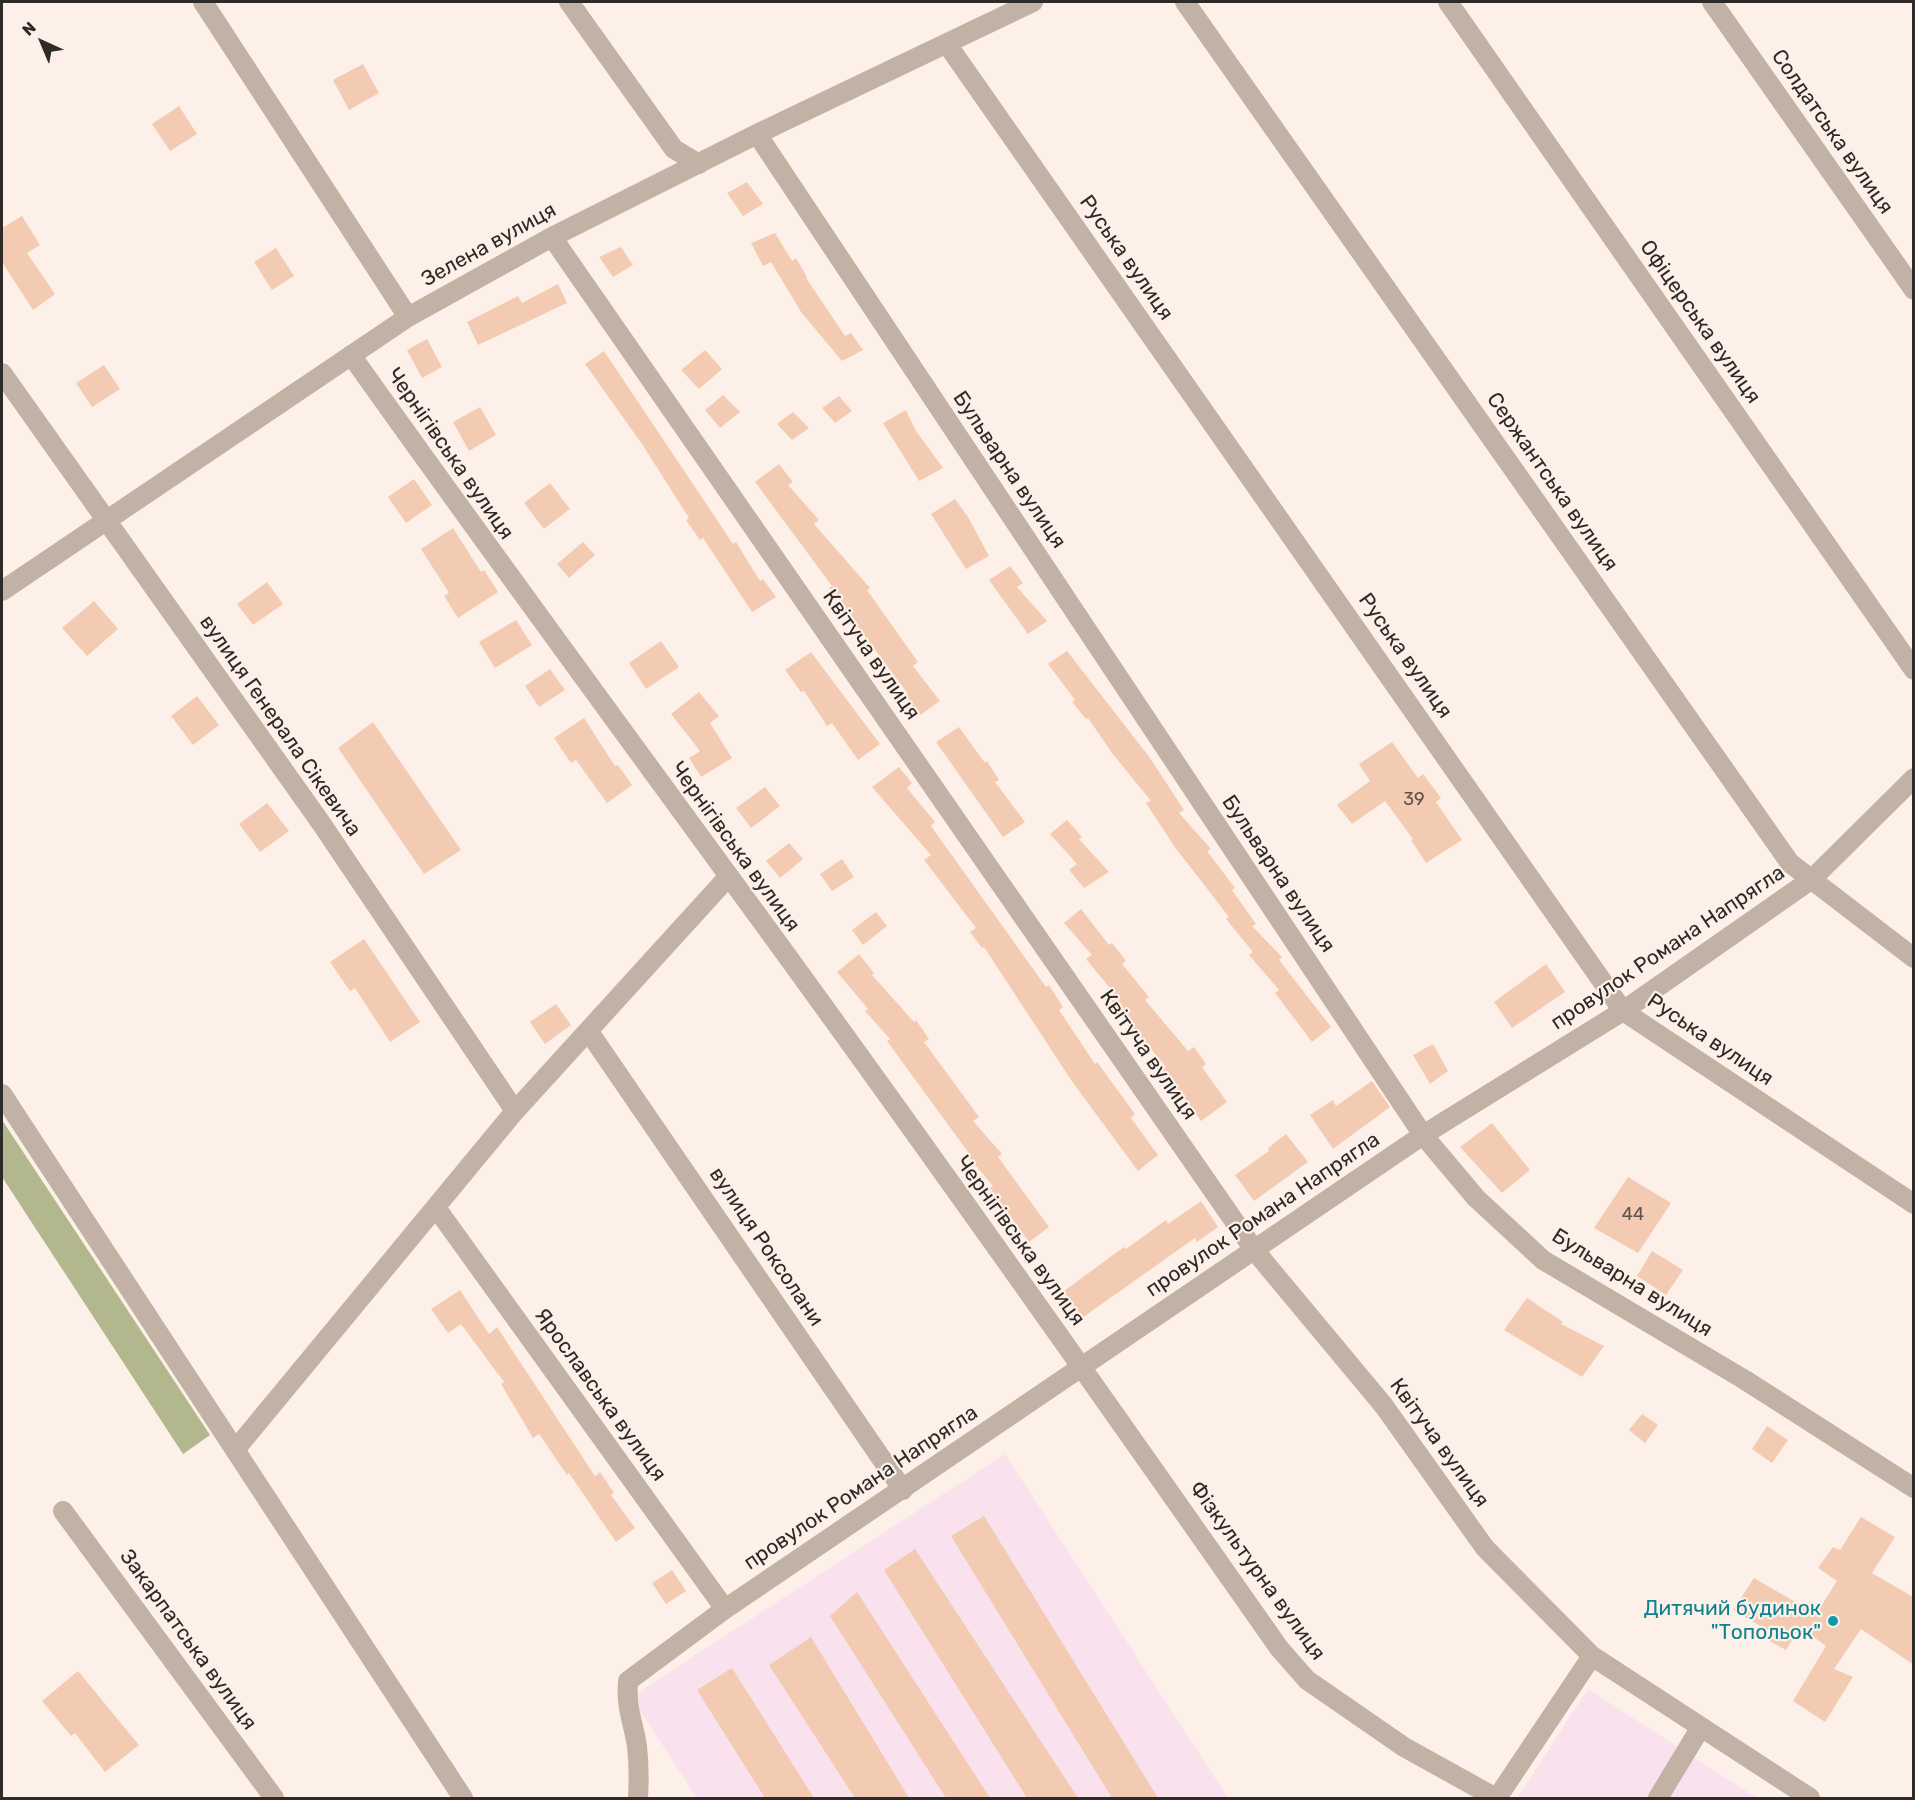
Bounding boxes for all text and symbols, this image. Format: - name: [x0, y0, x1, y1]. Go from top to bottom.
- north arrow: [12, 12, 72, 72]
- text: N: [18, 18, 40, 40]
- street label: Солдатська вулиця: [1766, 45, 1898, 219]
- street label: Руська вулиця: [1074, 191, 1178, 325]
- street label: Зелена вулиця: [417, 198, 561, 292]
- street label: Офіцерська вулиця: [1634, 235, 1766, 409]
- street label: Чернігівська вулиця: [381, 363, 519, 545]
- street label: Бульварна вулиця: [947, 386, 1071, 554]
- street label: Сержантська вулиця: [1481, 388, 1623, 576]
- street label: Квітуча вулиця: [817, 585, 925, 725]
- street label: Руська вулиця: [1353, 589, 1457, 723]
- street label: вулиця Генерала Сікевича: [194, 611, 366, 841]
- street label: Чернігівська вулиця: [665, 757, 805, 937]
- house number: 39: [1403, 789, 1425, 811]
- street label: Бульварна вулиця: [1216, 790, 1340, 958]
- street label: провулок Романа Напрягла: [1546, 860, 1790, 1036]
- street label: Квітуча вулиця: [1094, 985, 1202, 1125]
- street label: Руська вулиця: [1642, 989, 1778, 1091]
- street label: провулок Романа Напрягла: [1141, 1127, 1385, 1303]
- street label: Чернігівська вулиця: [950, 1151, 1090, 1331]
- street label: вулиця Роксолани: [703, 1163, 829, 1331]
- house number: 44: [1622, 1204, 1644, 1226]
- street label: Бульварна вулиця: [1547, 1223, 1717, 1343]
- street label: Ярославська вулиця: [529, 1304, 671, 1486]
- street label: Квітуча вулиця: [1384, 1374, 1494, 1512]
- street label: провулок Романа Напрягла: [739, 1400, 983, 1576]
- street label: Фізкультурна вулиця: [1184, 1477, 1330, 1665]
- street label: Закарпатська вулиця: [114, 1545, 262, 1735]
- place label: Дитячий будинок "Топольок": [1644, 1596, 1821, 1646]
- marker: Дитячий будинок "Топольок": [1826, 1614, 1840, 1628]

